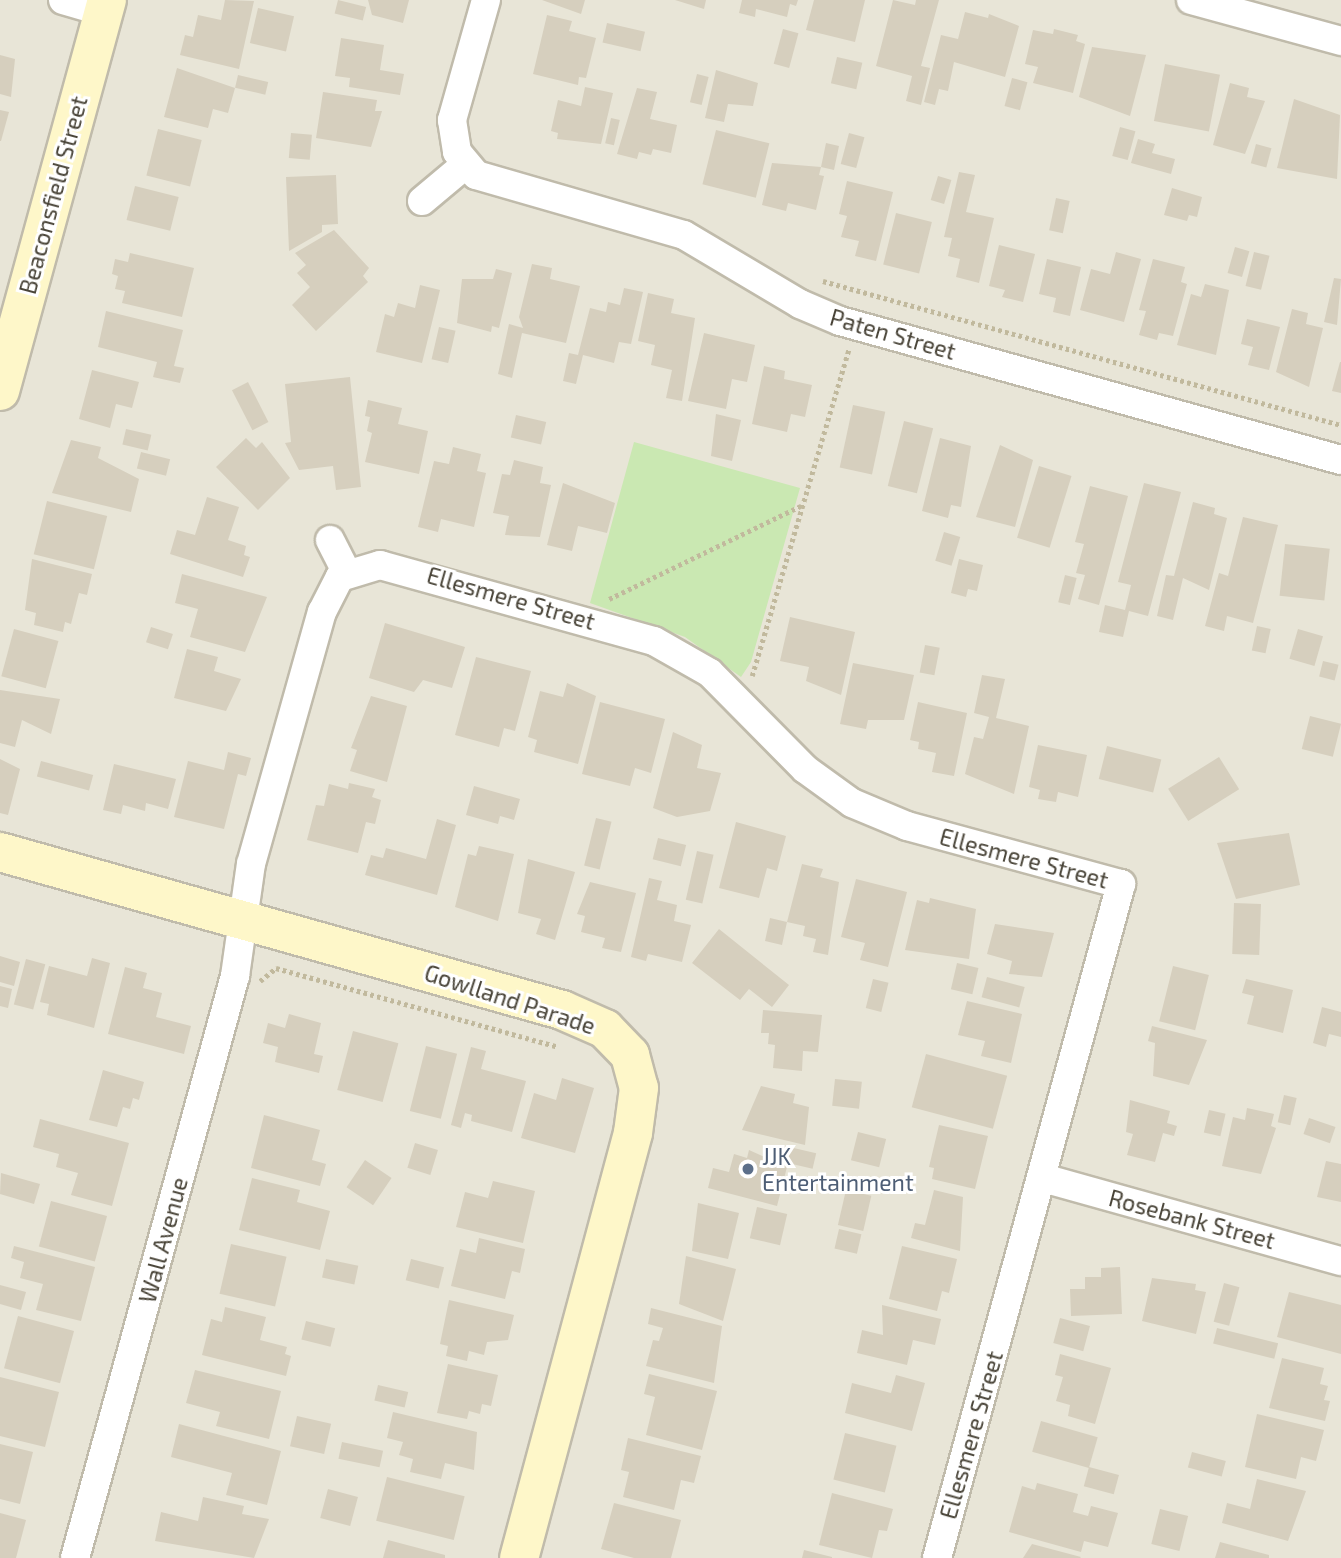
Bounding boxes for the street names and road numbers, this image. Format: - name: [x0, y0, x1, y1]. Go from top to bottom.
- street label: Beaconsfield Street: [13, 93, 93, 297]
- street label: Paten Street: [827, 303, 959, 365]
- street label: Ellesmere Street: [424, 561, 598, 635]
- street label: Ellesmere Street: [937, 822, 1111, 894]
- street label: Gowlland Parade: [421, 958, 599, 1040]
- street label: Wall Avenue: [133, 1174, 193, 1306]
- street label: Rosebank Street: [1106, 1184, 1278, 1254]
- street label: Ellesmere Street: [934, 1348, 1008, 1522]

